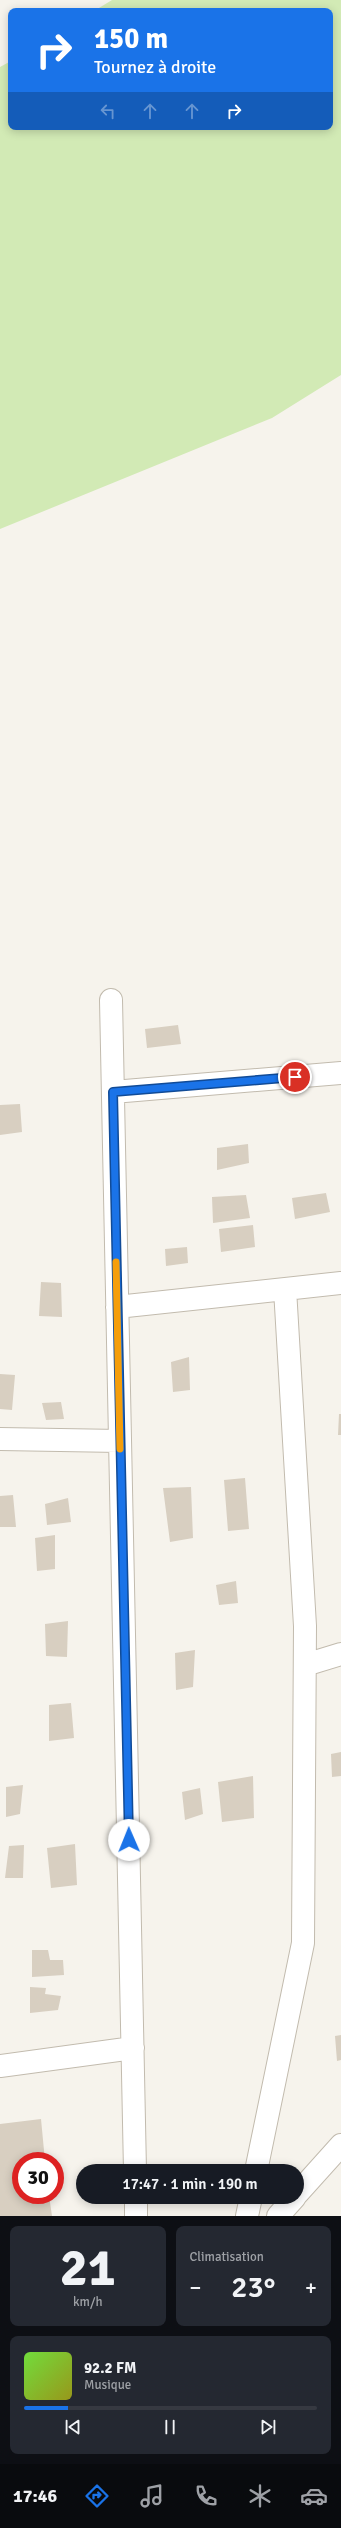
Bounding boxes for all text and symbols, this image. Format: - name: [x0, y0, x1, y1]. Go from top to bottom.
- text: 150 m: [94, 22, 168, 56]
- icon: right: [28, 24, 80, 76]
- text: Tournez à droite: [94, 56, 216, 78]
- icon: left: [97, 100, 119, 122]
- icon: ahead: [139, 100, 161, 122]
- icon: ahead: [181, 100, 203, 122]
- icon: right: [223, 100, 245, 122]
- pin: [278, 1060, 312, 1094]
- icon: arrive: [284, 1066, 306, 1088]
- position arrow: [108, 1819, 150, 1861]
- speed limit sign: 30: [12, 2152, 64, 2204]
- text: 17:47 · 1 min · 190 m: [123, 2175, 257, 2193]
- text: 21: [60, 2236, 116, 2300]
- text: Climatisation: [190, 2249, 264, 2265]
- text: 23°: [231, 2269, 275, 2306]
- text: −: [190, 2274, 201, 2301]
- text: +: [305, 2274, 317, 2301]
- text: km/h: [73, 2294, 102, 2310]
- text: 92.2 FM: [84, 2359, 136, 2377]
- text: Musique: [84, 2377, 131, 2393]
- icon: previous: [62, 2416, 84, 2438]
- icon: pause: [159, 2416, 181, 2438]
- icon: next: [257, 2416, 279, 2438]
- icon: directions: [83, 2482, 111, 2510]
- icon: music: [138, 2482, 166, 2510]
- icon: phone: [192, 2482, 220, 2510]
- icon: climate: [246, 2482, 274, 2510]
- icon: car: [300, 2482, 328, 2510]
- text: 17:46: [13, 2485, 57, 2507]

